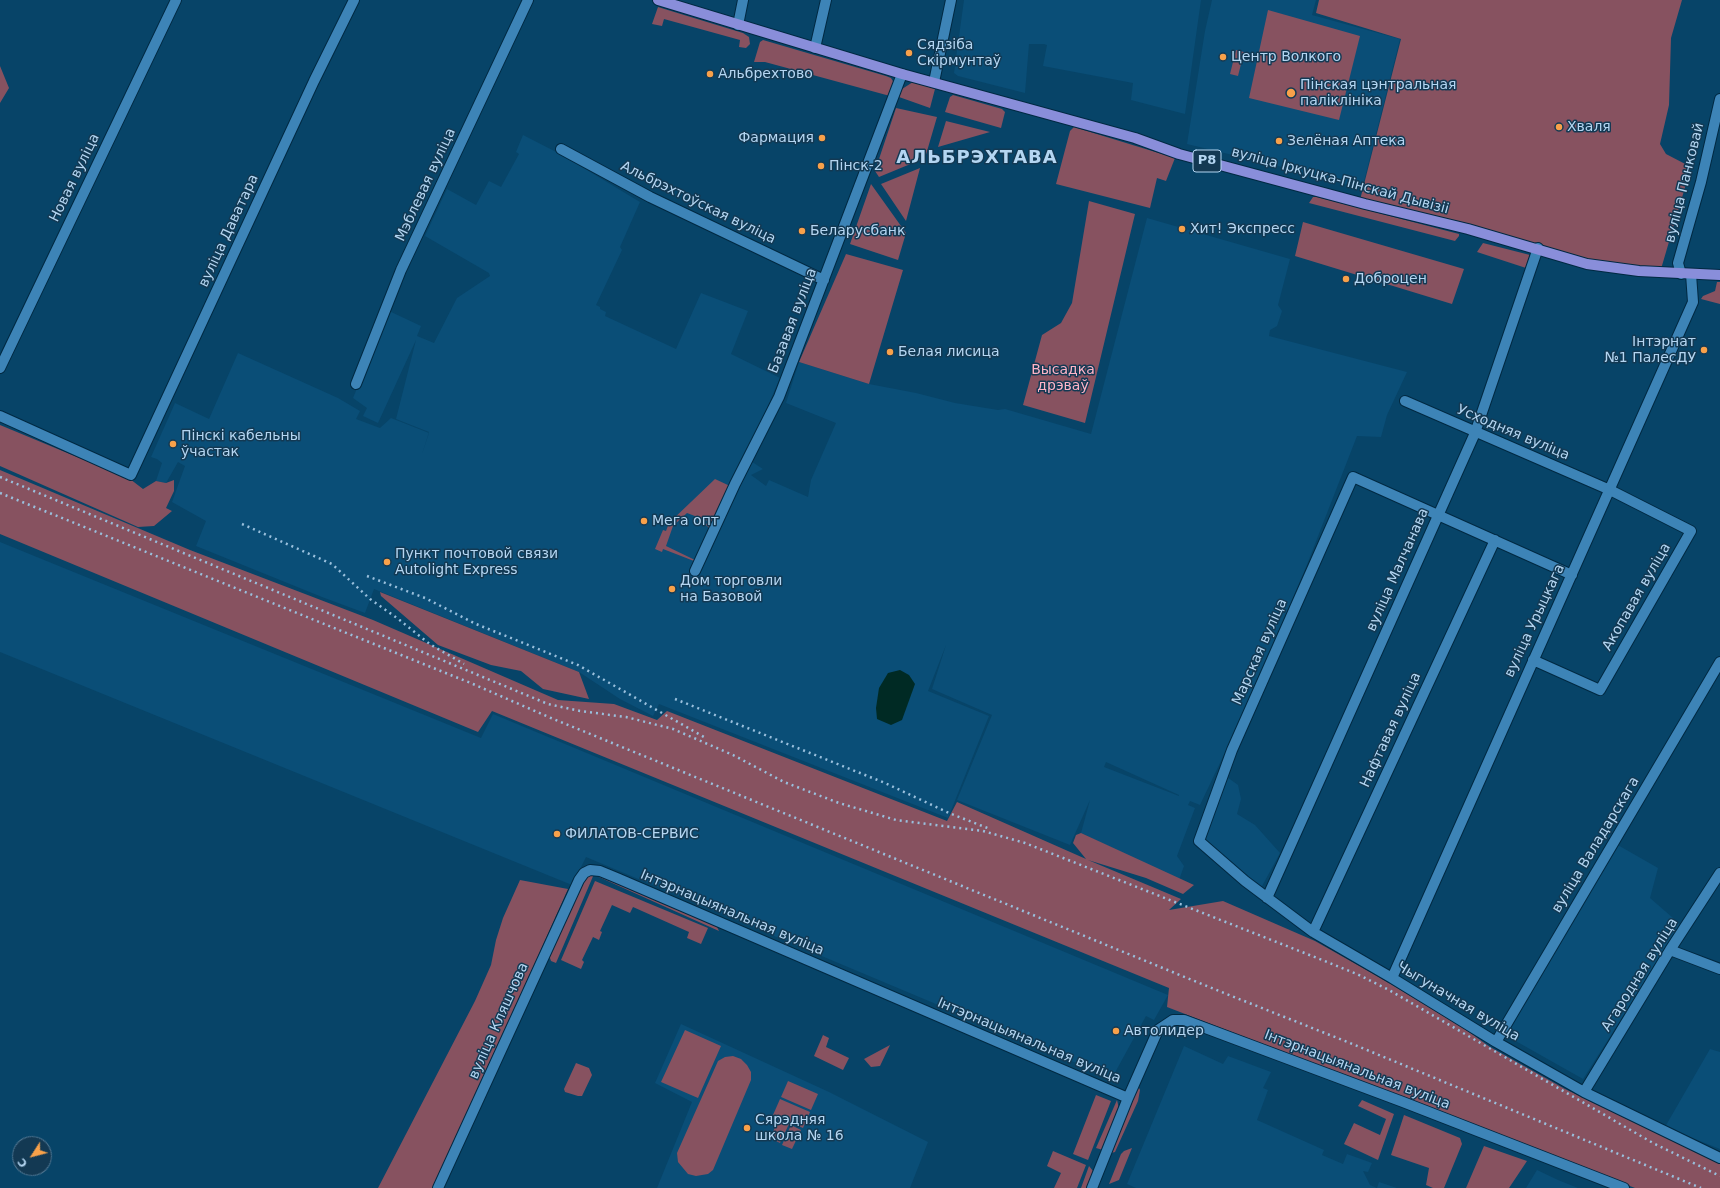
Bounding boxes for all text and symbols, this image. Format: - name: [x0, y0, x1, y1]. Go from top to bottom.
- place label: Сядзіба Скірмунтаў: [917, 37, 1001, 70]
- marker: Сядзіба Скірмунтаў: [904, 48, 914, 58]
- place label: Центр Волкого: [1231, 49, 1341, 65]
- marker: Центр Волкого: [1218, 52, 1228, 62]
- place label: Альбрехтово: [718, 66, 813, 82]
- marker: Альбрехтово: [705, 69, 715, 79]
- place label: Пінская цэнтральная паліклініка: [1300, 77, 1457, 110]
- marker: Пінская цэнтральная паліклініка: [1285, 87, 1297, 99]
- place label: Хваля: [1567, 119, 1611, 135]
- street label: вуліца Панковай: [1662, 121, 1708, 245]
- marker: Хваля: [1554, 122, 1564, 132]
- street label: Мэблевая вуліца: [392, 126, 460, 244]
- place label: Фармация: [738, 130, 814, 146]
- street label: Новая вуліца: [46, 131, 104, 225]
- marker: Фармация: [817, 133, 827, 143]
- place label: Зелёная Аптека: [1287, 133, 1405, 149]
- marker: Зелёная Аптека: [1274, 136, 1284, 146]
- street label: вуліца Іркуцка-Пінскай Дывізіі: [1229, 144, 1451, 218]
- district label: АЛЬБРЭХТАВА: [896, 147, 1058, 169]
- road number: Р8: [1193, 150, 1221, 172]
- street label: Альбрэхтоўская вуліца: [618, 158, 778, 248]
- place label: Пінск-2: [829, 158, 883, 174]
- marker: Пінск-2: [816, 161, 826, 171]
- street label: вуліца Даватара: [196, 172, 262, 290]
- place label: Хит! Экспресс: [1190, 221, 1295, 237]
- place label: Беларусбанк: [810, 223, 905, 239]
- marker: Хит! Экспресс: [1177, 224, 1187, 234]
- marker: Беларусбанк: [797, 226, 807, 236]
- street label: Базавая вуліца: [765, 266, 821, 376]
- place label: Доброцен: [1354, 271, 1427, 287]
- marker: Доброцен: [1341, 274, 1351, 284]
- place label: Інтэрнат №1 ПалесДУ: [1604, 334, 1696, 366]
- place label: Белая лисица: [898, 344, 1000, 360]
- marker: Інтэрнат №1 ПалесДУ: [1699, 345, 1709, 355]
- marker: Белая лисица: [885, 347, 895, 357]
- park label: Высадка дрэваў: [1031, 362, 1095, 394]
- street label: Усходняя вуліца: [1454, 402, 1572, 464]
- place label: Пінскі кабельны ўчастак: [181, 428, 301, 460]
- marker: Пінскі кабельны ўчастак: [168, 439, 178, 449]
- street label: вуліца Малчанава: [1363, 506, 1433, 634]
- place label: Мега опт: [652, 513, 719, 529]
- marker: Мега опт: [639, 516, 649, 526]
- street label: Акопавая вуліца: [1599, 540, 1675, 654]
- place label: Пункт почтовой связи Autolight Express: [395, 546, 558, 578]
- marker: Пункт почтовой связи Autolight Express: [382, 557, 392, 567]
- street label: вуліца Урыцкага: [1501, 562, 1569, 680]
- place label: Дом торговли на Базовой: [680, 573, 782, 606]
- marker: Дом торговли на Базовой: [667, 584, 677, 594]
- street label: Марская вуліца: [1229, 596, 1291, 708]
- street label: Нафтавая вуліца: [1357, 670, 1425, 790]
- street label: вуліца Валадарскага: [1549, 774, 1643, 916]
- place label: ФИЛАТОВ-СЕРВИС: [565, 826, 699, 842]
- marker: ФИЛАТОВ-СЕРВИС: [552, 829, 562, 839]
- street label: Інтэрнацыянальная вуліца: [638, 867, 826, 959]
- street label: Агародная вуліца: [1598, 915, 1682, 1035]
- street label: Чыгуначная вуліца: [1394, 959, 1522, 1045]
- street label: вуліца Кляшчова: [466, 960, 532, 1082]
- street label: Інтэрнацыянальная вуліца: [935, 995, 1123, 1087]
- place label: Автолидер: [1124, 1023, 1204, 1039]
- marker: Автолидер: [1111, 1026, 1121, 1036]
- street label: Інтэрнацыянальная вуліца: [1262, 1027, 1452, 1113]
- place label: Сярэдняя школа № 16: [755, 1112, 844, 1144]
- marker: Сярэдняя школа № 16: [742, 1123, 752, 1133]
- north arrow: [12, 1136, 52, 1176]
- text: С: [15, 1156, 30, 1170]

